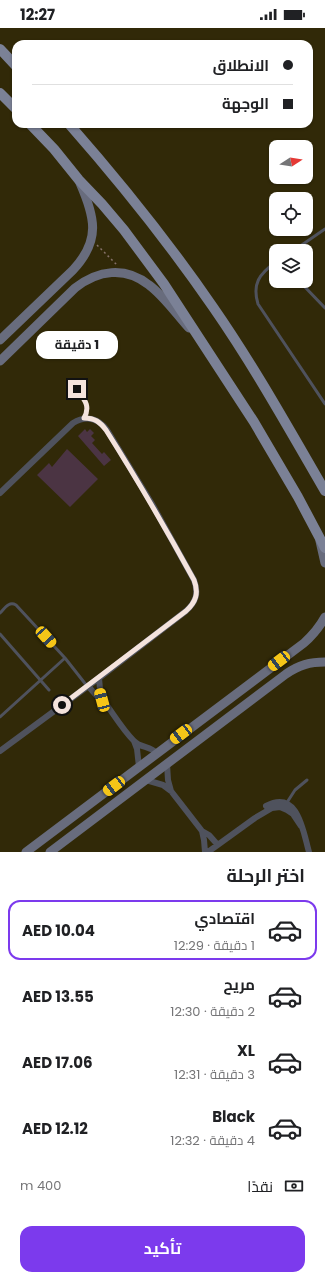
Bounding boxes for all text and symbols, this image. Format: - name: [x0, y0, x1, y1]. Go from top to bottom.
- text: 12:27: [20, 4, 55, 25]
- text: الانطلاق: [213, 55, 269, 76]
- text: الوجهة: [222, 93, 269, 114]
- north arrow: [269, 140, 313, 184]
- map controls: [269, 140, 313, 288]
- button: locate: [269, 192, 313, 236]
- button: layers: [269, 244, 313, 288]
- callout: 1 دقيقة: [36, 331, 118, 359]
- text: 1 دقيقة: [55, 335, 99, 354]
- route end: [68, 380, 86, 398]
- car: [34, 624, 58, 650]
- car: [266, 649, 292, 673]
- car: [93, 687, 111, 713]
- route start: [53, 696, 71, 714]
- car: [168, 722, 194, 746]
- car: [101, 774, 127, 798]
- text: اختر الرحلة: [226, 863, 305, 888]
- text: اقتصادي: [195, 908, 255, 929]
- icon: car: [267, 912, 303, 948]
- text: AED 10.04: [22, 920, 95, 941]
- text: 1 دقيقة · 12:29: [174, 936, 255, 955]
- text: مريح: [223, 974, 255, 995]
- icon: car: [267, 978, 303, 1014]
- text: AED 13.55: [22, 986, 94, 1007]
- text: 2 دقيقة · 12:30: [170, 1002, 255, 1021]
- text: XL: [237, 1040, 255, 1061]
- icon: car: [267, 1044, 303, 1080]
- text: AED 17.06: [22, 1052, 93, 1073]
- text: 3 دقيقة · 12:31: [174, 1065, 255, 1084]
- text: Black: [212, 1106, 255, 1127]
- icon: car: [267, 1110, 303, 1146]
- text: AED 12.12: [22, 1118, 88, 1139]
- text: 4 دقيقة · 12:32: [170, 1131, 255, 1150]
- icon: cash: [283, 1175, 305, 1197]
- text: 400 m: [20, 1176, 61, 1195]
- text: نقدًا: [247, 1176, 273, 1197]
- button: تأكيد: [20, 1226, 305, 1272]

